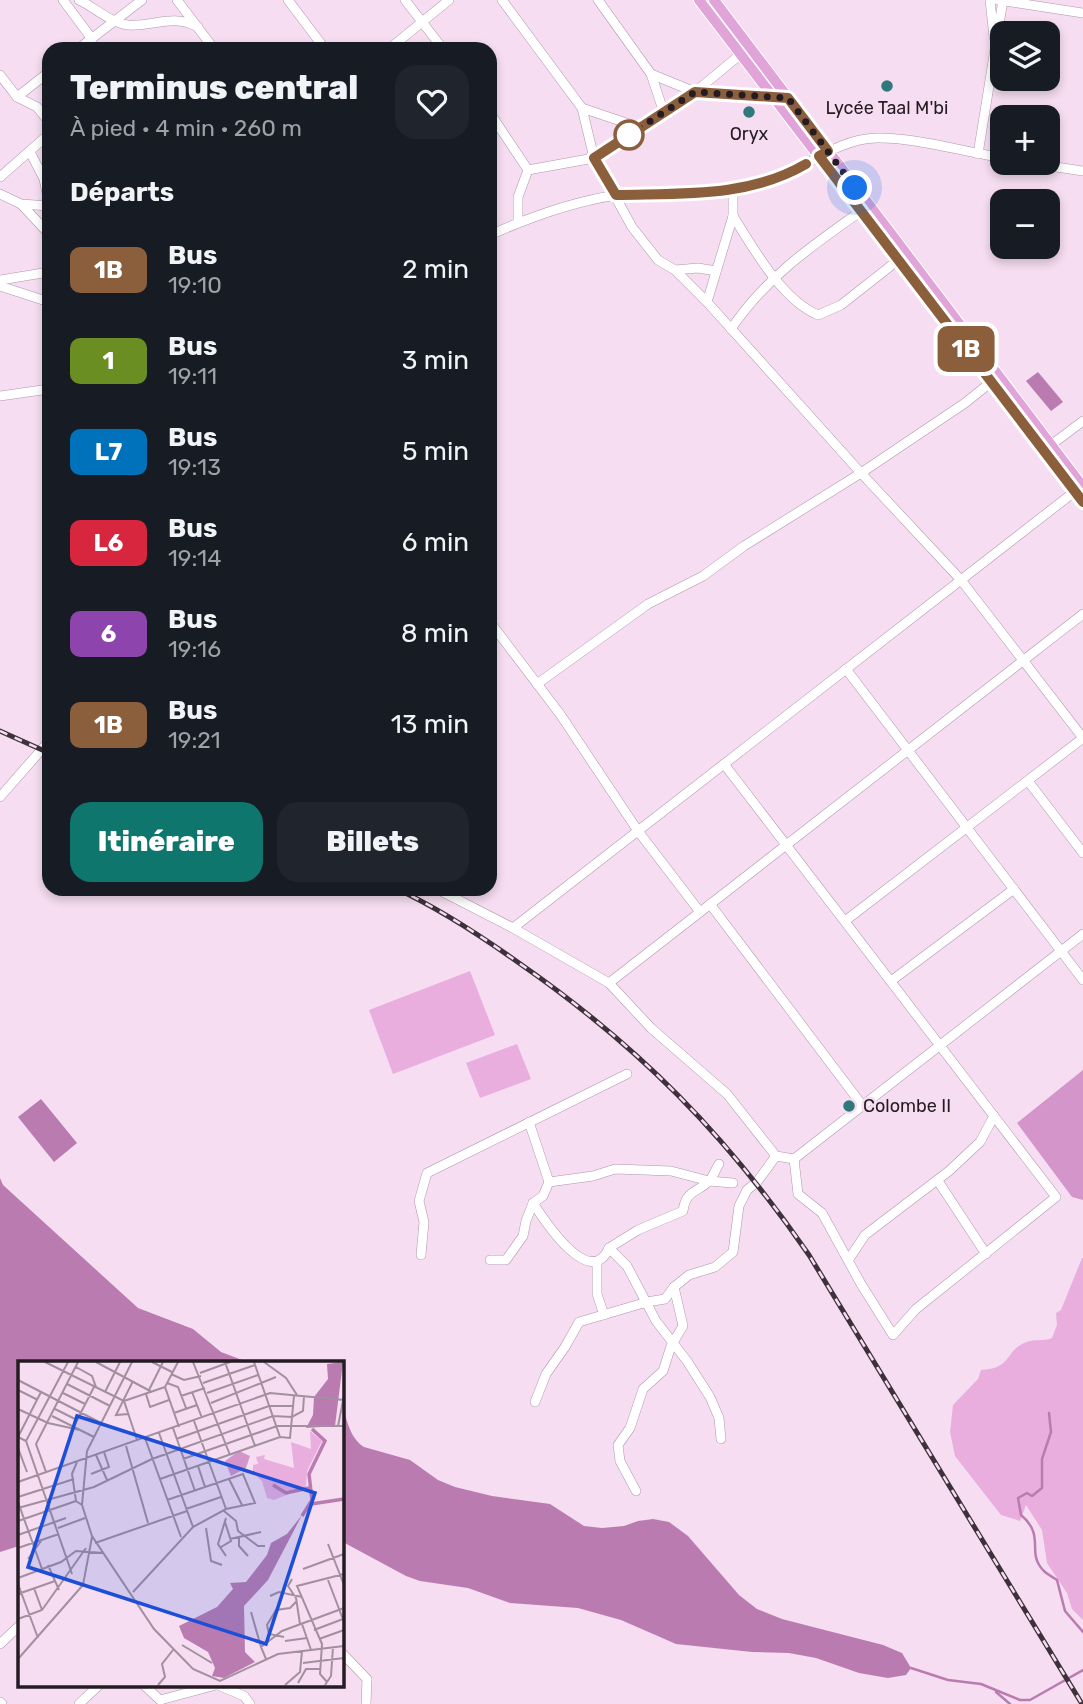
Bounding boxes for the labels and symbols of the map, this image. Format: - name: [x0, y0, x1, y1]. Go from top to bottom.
- marker: Lycée Taal M'bi: [879, 78, 895, 94]
- place label: Lycée Taal M'bi: [826, 97, 948, 119]
- marker: Oryx: [741, 104, 757, 120]
- unlabelled marker: [614, 120, 644, 150]
- place label: Oryx: [730, 123, 769, 145]
- your location: [837, 170, 872, 205]
- line badge: 1B: [934, 326, 998, 372]
- place label: Colombe II: [863, 1095, 951, 1117]
- marker: Colombe II: [841, 1098, 857, 1114]
- inset map: [18, 1361, 343, 1686]

